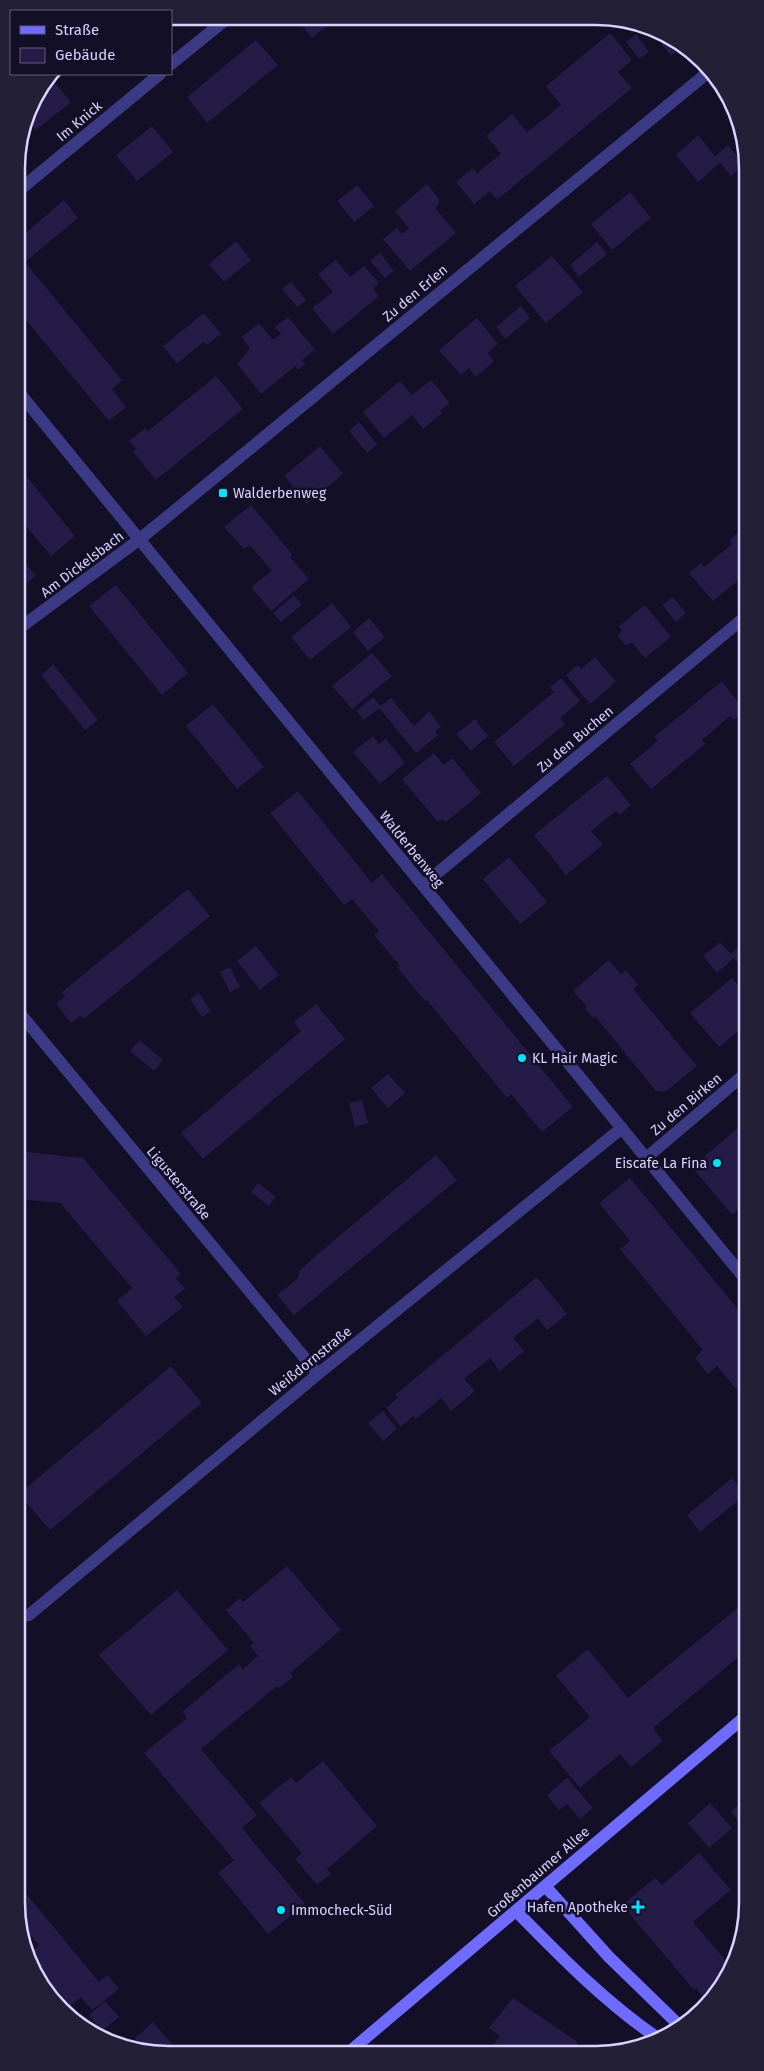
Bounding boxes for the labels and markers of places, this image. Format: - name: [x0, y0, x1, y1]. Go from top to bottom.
- place label: Walderbenweg: [233, 485, 327, 502]
- marker: Walderbenweg: [217, 487, 229, 499]
- place label: KL Hair Magic: [532, 1050, 618, 1067]
- marker: KL Hair Magic: [516, 1052, 528, 1064]
- place label: Eiscafe La Fina: [615, 1155, 707, 1172]
- marker: Eiscafe La Fina: [711, 1157, 723, 1169]
- place label: Hafen Apotheke: [527, 1899, 628, 1916]
- marker: Hafen Apotheke: [632, 1901, 644, 1913]
- place label: Immocheck-Süd: [291, 1902, 392, 1919]
- marker: Immocheck-Süd: [275, 1904, 287, 1916]

